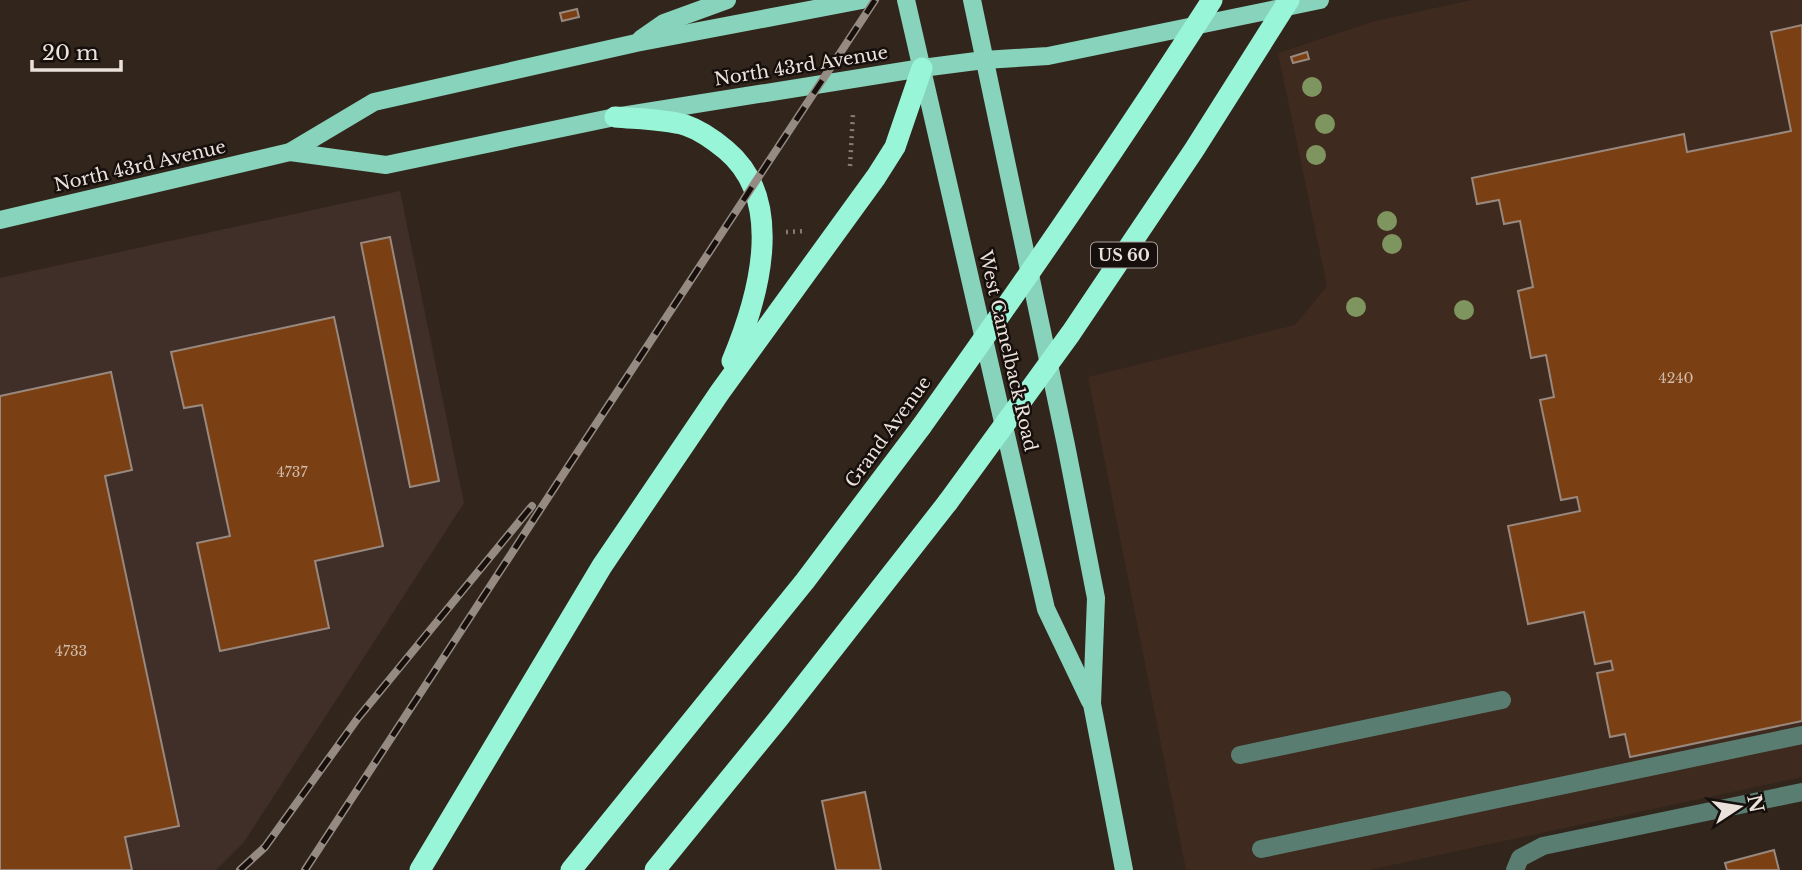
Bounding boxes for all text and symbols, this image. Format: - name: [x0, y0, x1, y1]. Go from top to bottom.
- scale bar: [32, 28, 121, 72]
- text: 20 m: [42, 40, 99, 66]
- street label: North 43rd Avenue: [713, 41, 889, 91]
- street label: North 43rd Avenue: [52, 136, 228, 196]
- road number: US 60: [1091, 243, 1157, 268]
- street label: West Camelback Road: [974, 247, 1042, 454]
- house number: 4240: [1659, 369, 1694, 387]
- street label: Grand Avenue: [840, 372, 936, 492]
- house number: 4737: [277, 463, 308, 481]
- house number: 4733: [55, 642, 87, 660]
- north arrow: [1704, 772, 1774, 842]
- text: N: [1742, 792, 1768, 815]

